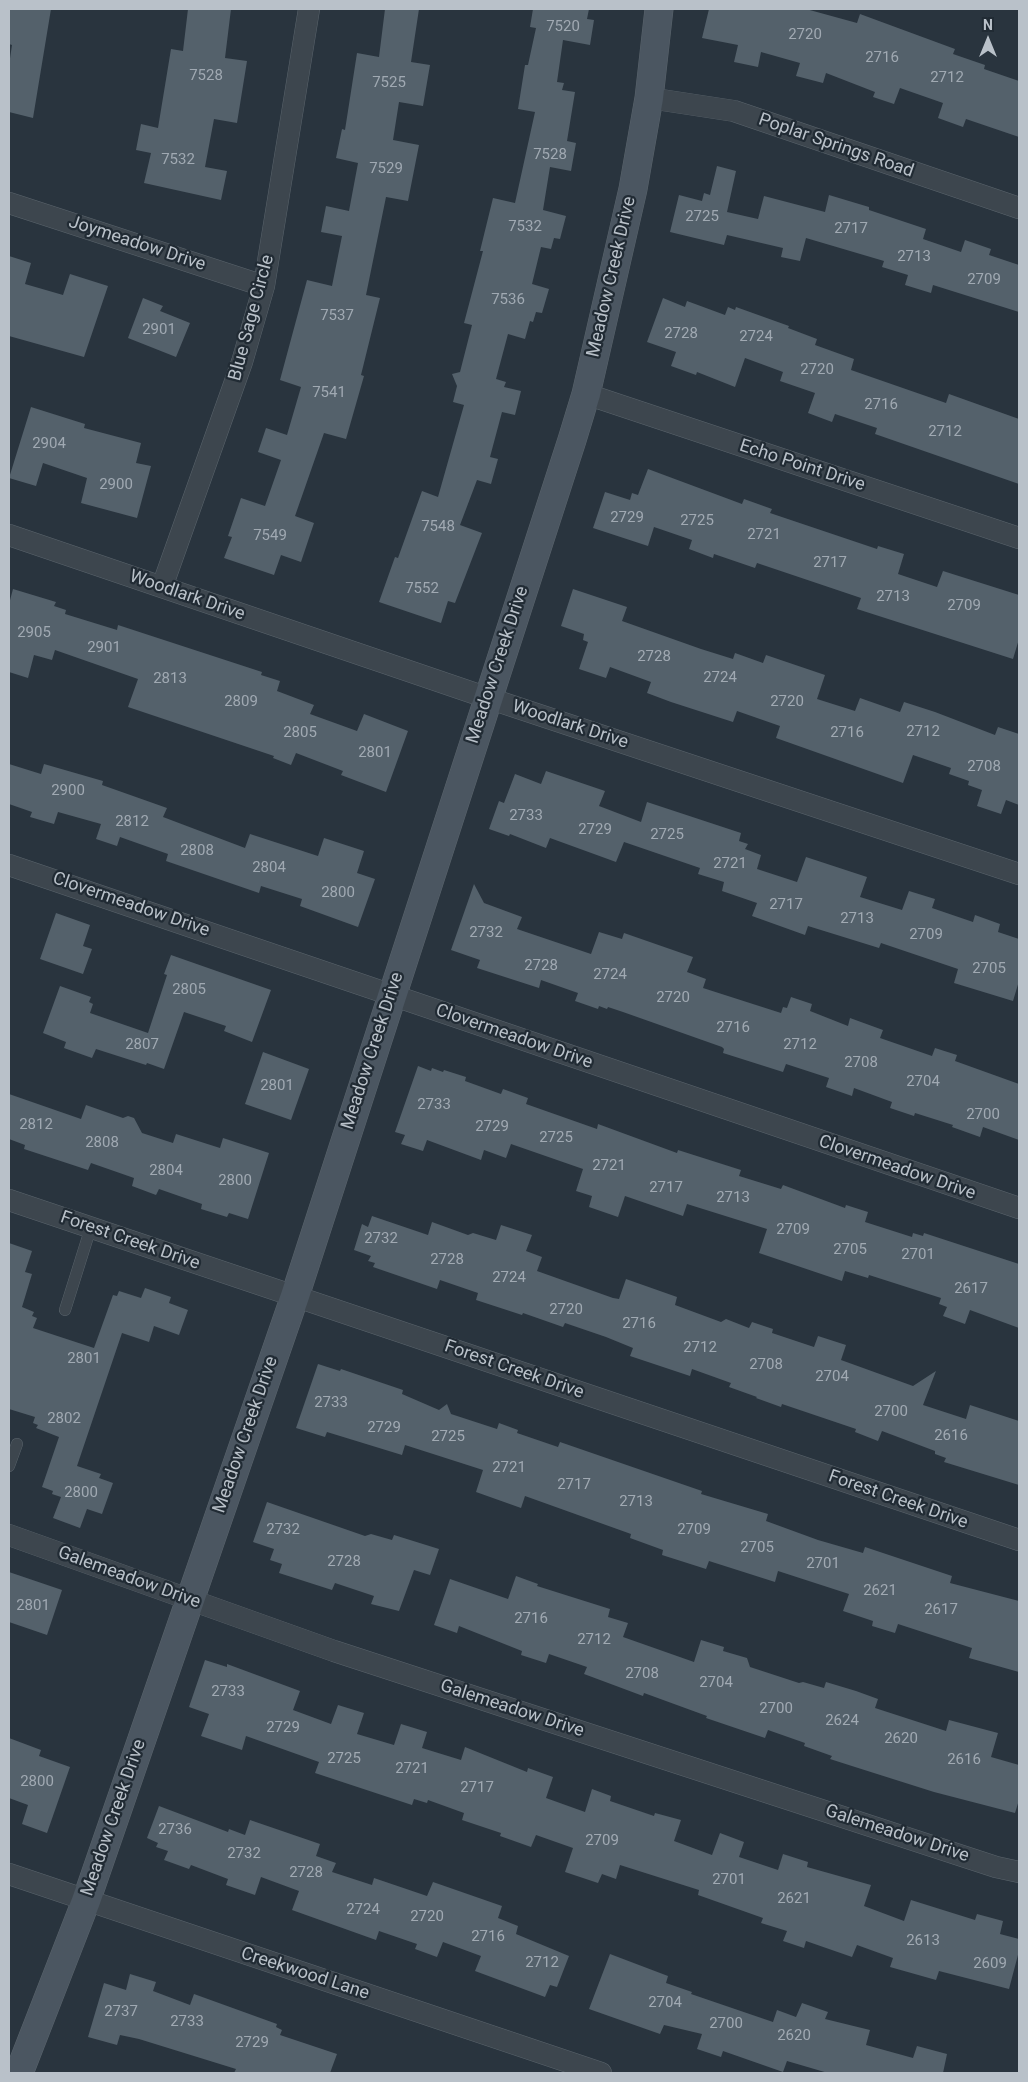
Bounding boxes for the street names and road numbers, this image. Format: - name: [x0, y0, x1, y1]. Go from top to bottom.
- street label: Poplar Springs Road: [756, 109, 916, 183]
- street label: Meadow Creek Drive: [583, 195, 641, 359]
- street label: Joymeadow Drive: [66, 212, 208, 276]
- street label: Blue Sage Circle: [225, 253, 279, 383]
- street label: Echo Point Drive: [736, 436, 868, 496]
- street label: Woodlark Drive: [126, 566, 248, 626]
- street label: Meadow Creek Drive: [462, 584, 534, 746]
- street label: Woodlark Drive: [509, 696, 631, 754]
- street label: Clovermeadow Drive: [50, 868, 212, 942]
- street label: Meadow Creek Drive: [337, 970, 409, 1132]
- street label: Clovermeadow Drive: [433, 1000, 595, 1074]
- street label: Clovermeadow Drive: [816, 1131, 978, 1205]
- street label: Forest Creek Drive: [58, 1207, 202, 1275]
- street label: Forest Creek Drive: [442, 1336, 586, 1404]
- street label: Meadow Creek Drive: [209, 1354, 283, 1516]
- street label: Forest Creek Drive: [826, 1466, 970, 1534]
- street label: Galemeadow Drive: [55, 1542, 203, 1614]
- street label: Galemeadow Drive: [437, 1676, 587, 1742]
- street label: Meadow Creek Drive: [77, 1737, 151, 1899]
- street label: Galemeadow Drive: [822, 1801, 972, 1867]
- street label: Creekwood Lane: [238, 1943, 372, 2005]

